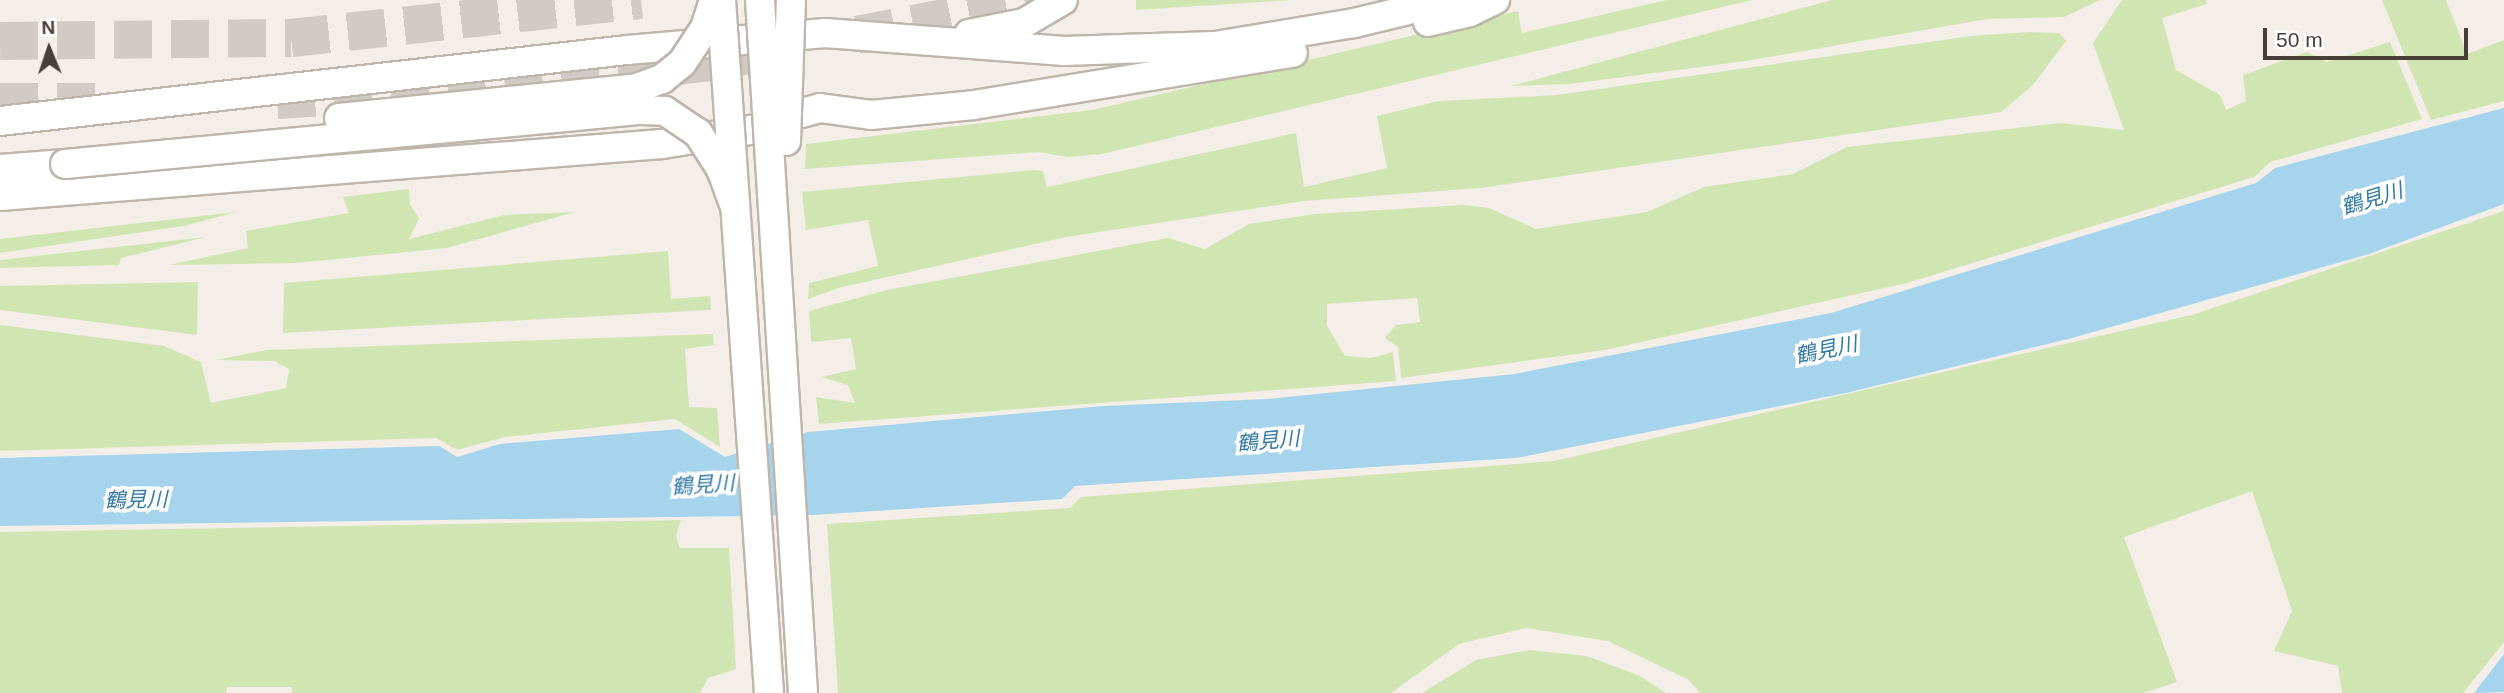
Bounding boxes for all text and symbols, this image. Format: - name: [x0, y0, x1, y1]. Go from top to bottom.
- north arrow: [14, 14, 84, 84]
- scale bar: [2266, 14, 2471, 58]
- text: N: [41, 17, 55, 38]
- text: 50 m: [2276, 28, 2323, 51]
- water label: 鶴見川: [2338, 178, 2406, 220]
- water label: 鶴見川: [1793, 331, 1859, 369]
- water label: 鶴見川: [1236, 426, 1300, 456]
- water label: 鶴見川: [671, 470, 735, 500]
- water label: 鶴見川: [104, 487, 168, 513]

